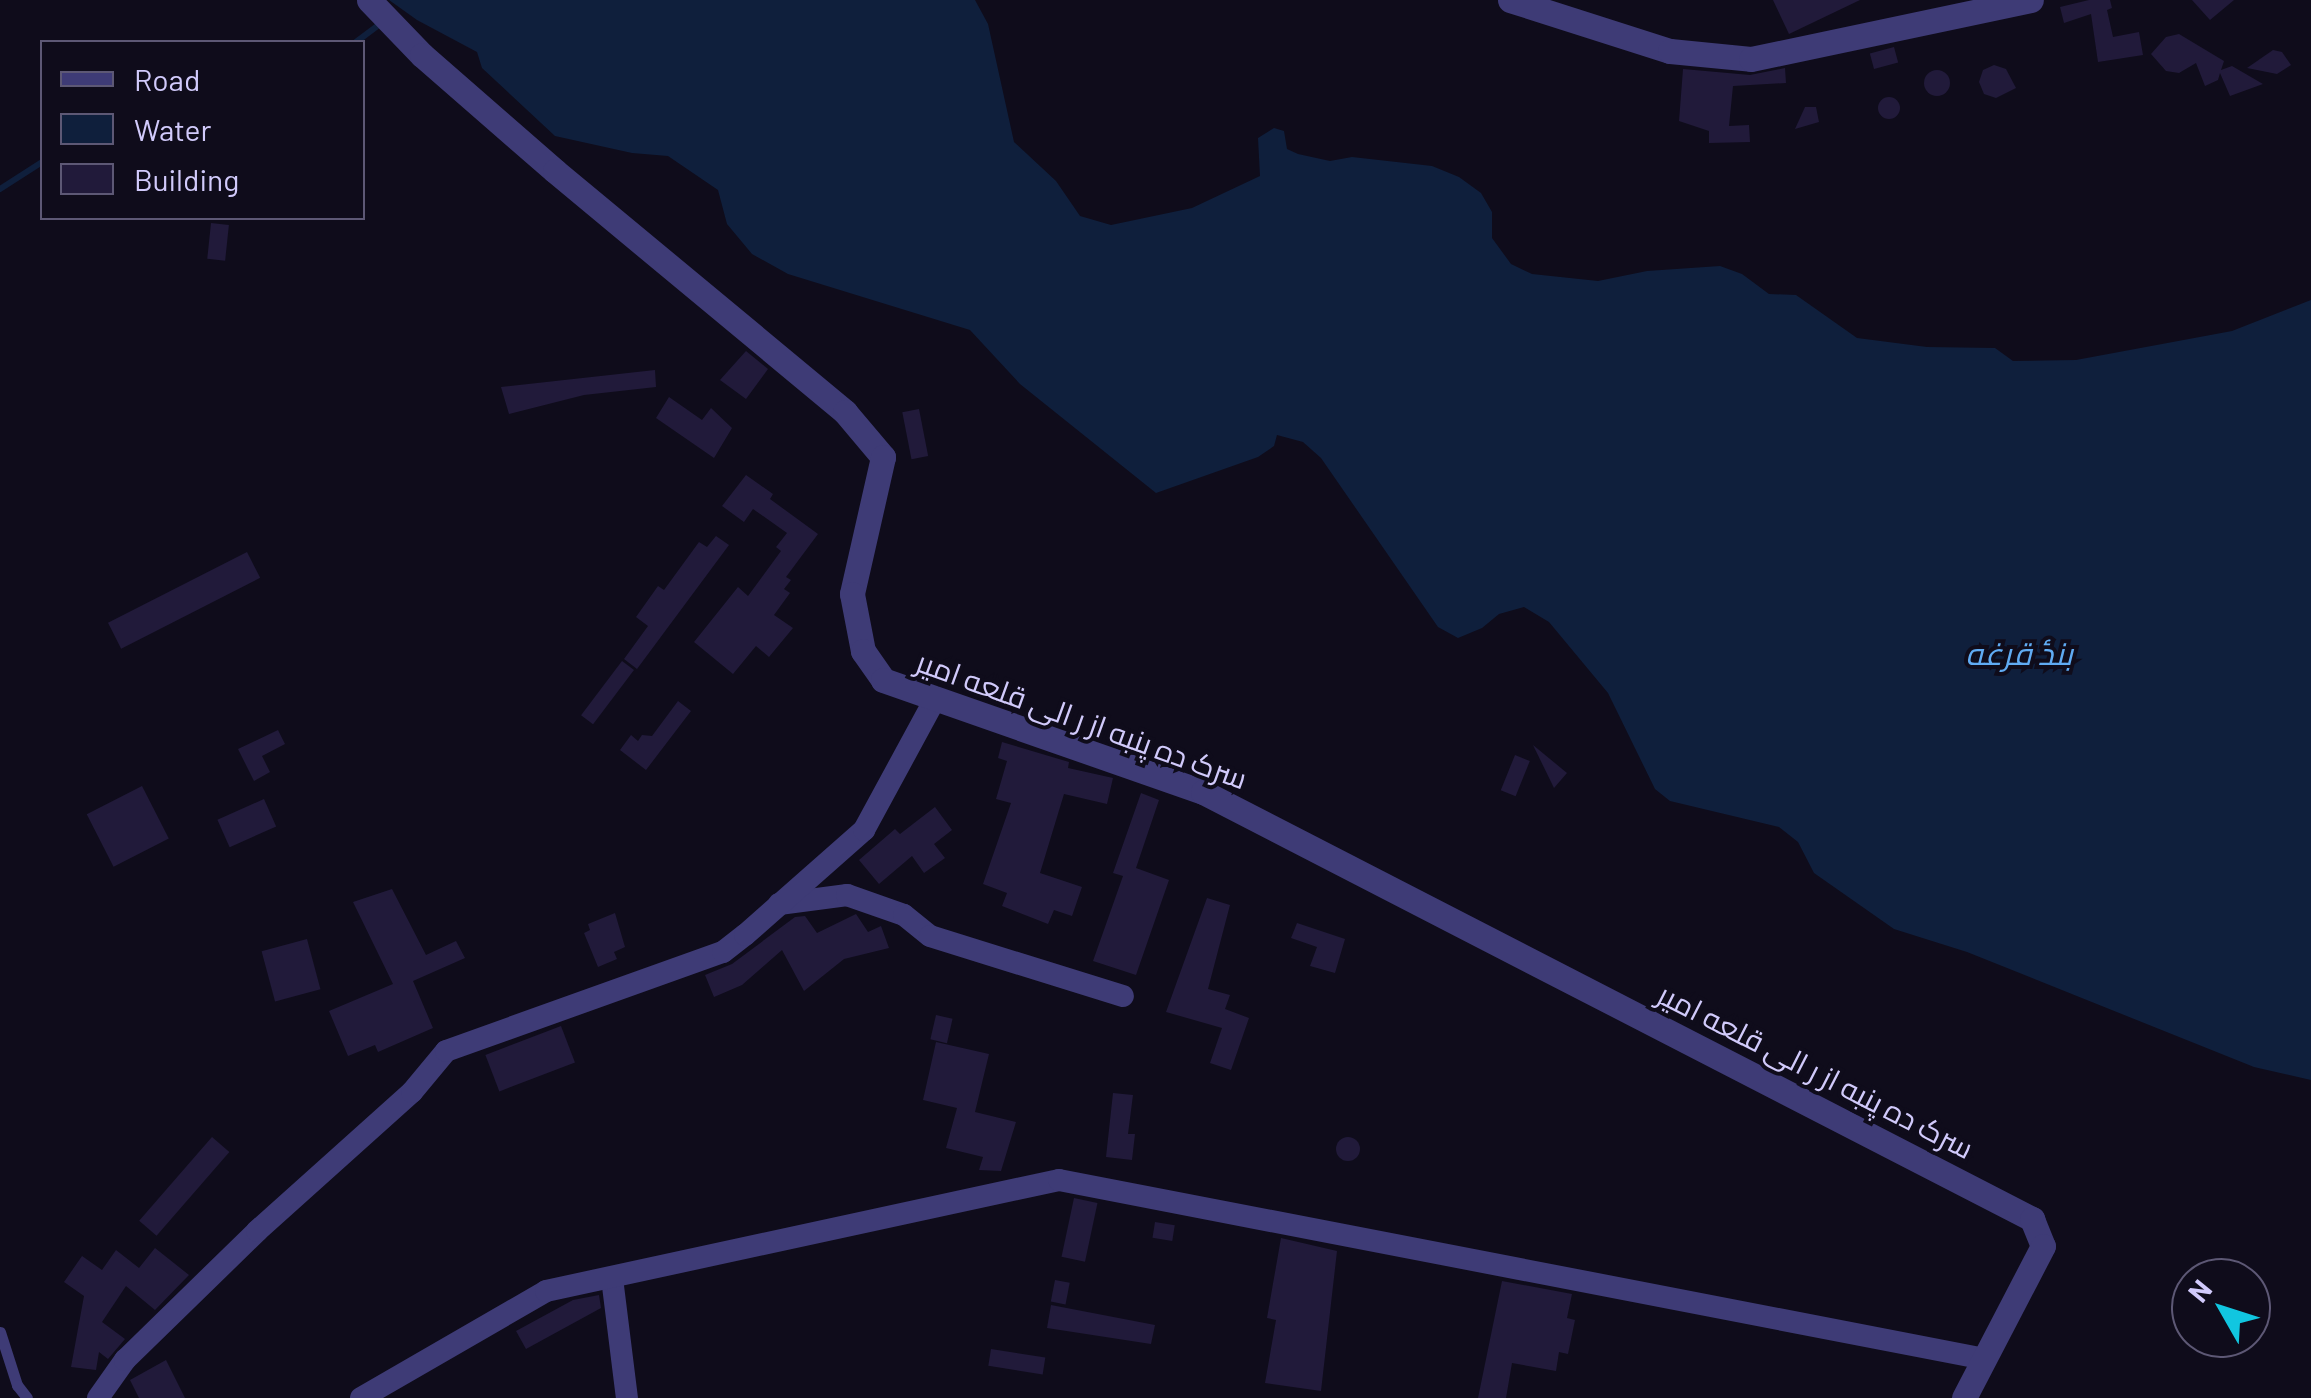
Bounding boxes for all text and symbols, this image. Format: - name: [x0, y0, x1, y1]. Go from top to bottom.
- legend: [40, 40, 365, 220]
- text: Road: [134, 61, 200, 97]
- text: Water: [134, 111, 212, 147]
- text: Building: [134, 161, 239, 197]
- water label: بندٔ قرغه: [1965, 633, 2073, 671]
- street label: سرک ده پنبه از ر الی قلعه امیر: [912, 642, 1252, 796]
- street label: سرک ده پنبه از ر الی قلعه امیر: [1652, 975, 1980, 1165]
- north arrow: [2171, 1258, 2271, 1358]
- text: N: [2180, 1272, 2218, 1308]

